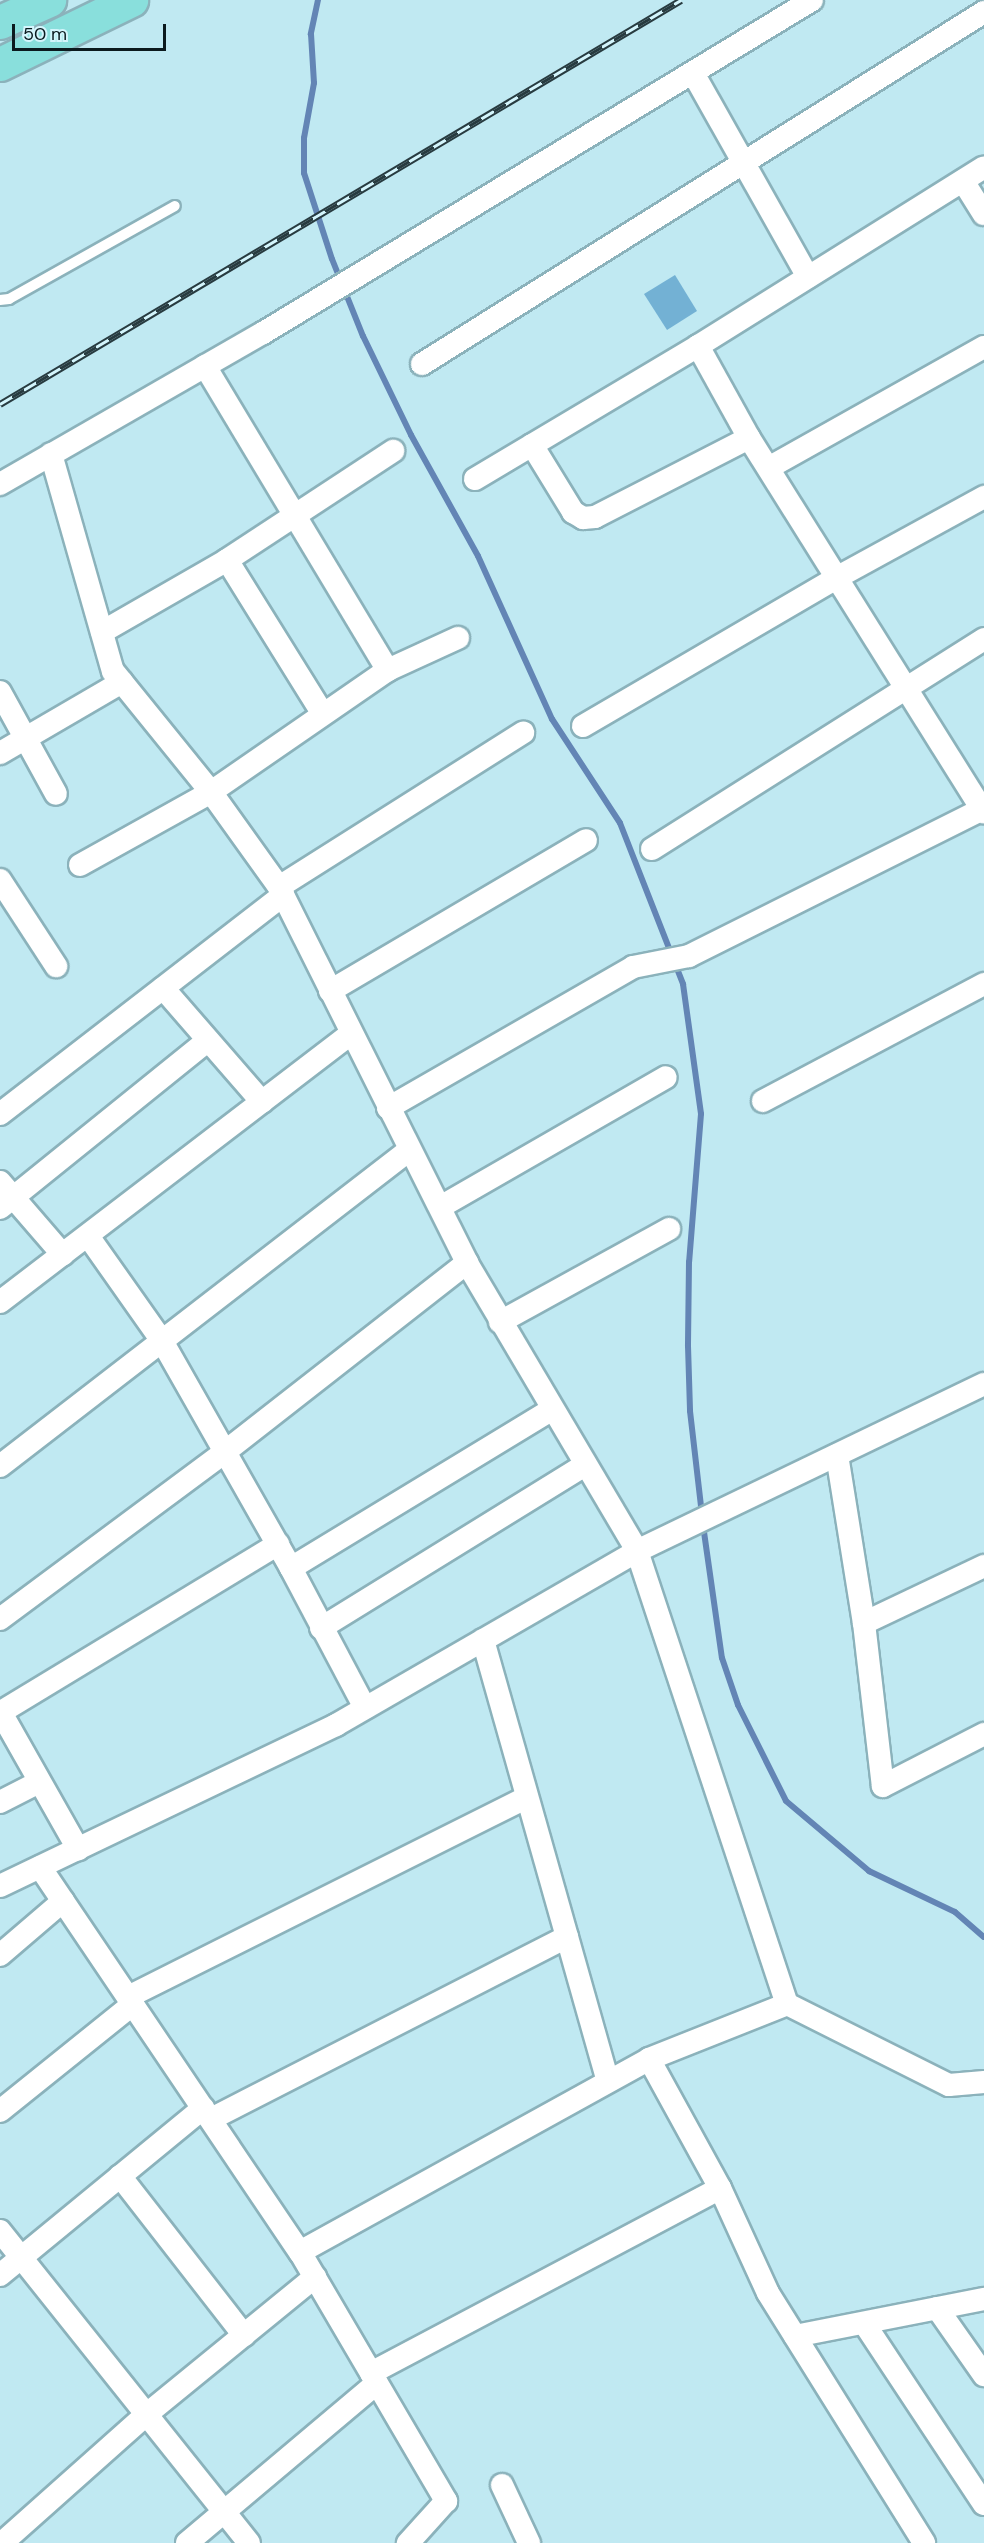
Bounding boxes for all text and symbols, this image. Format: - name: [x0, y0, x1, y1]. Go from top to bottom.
- scale bar: [15, 12, 170, 50]
- text: 50 m: [23, 22, 67, 46]

